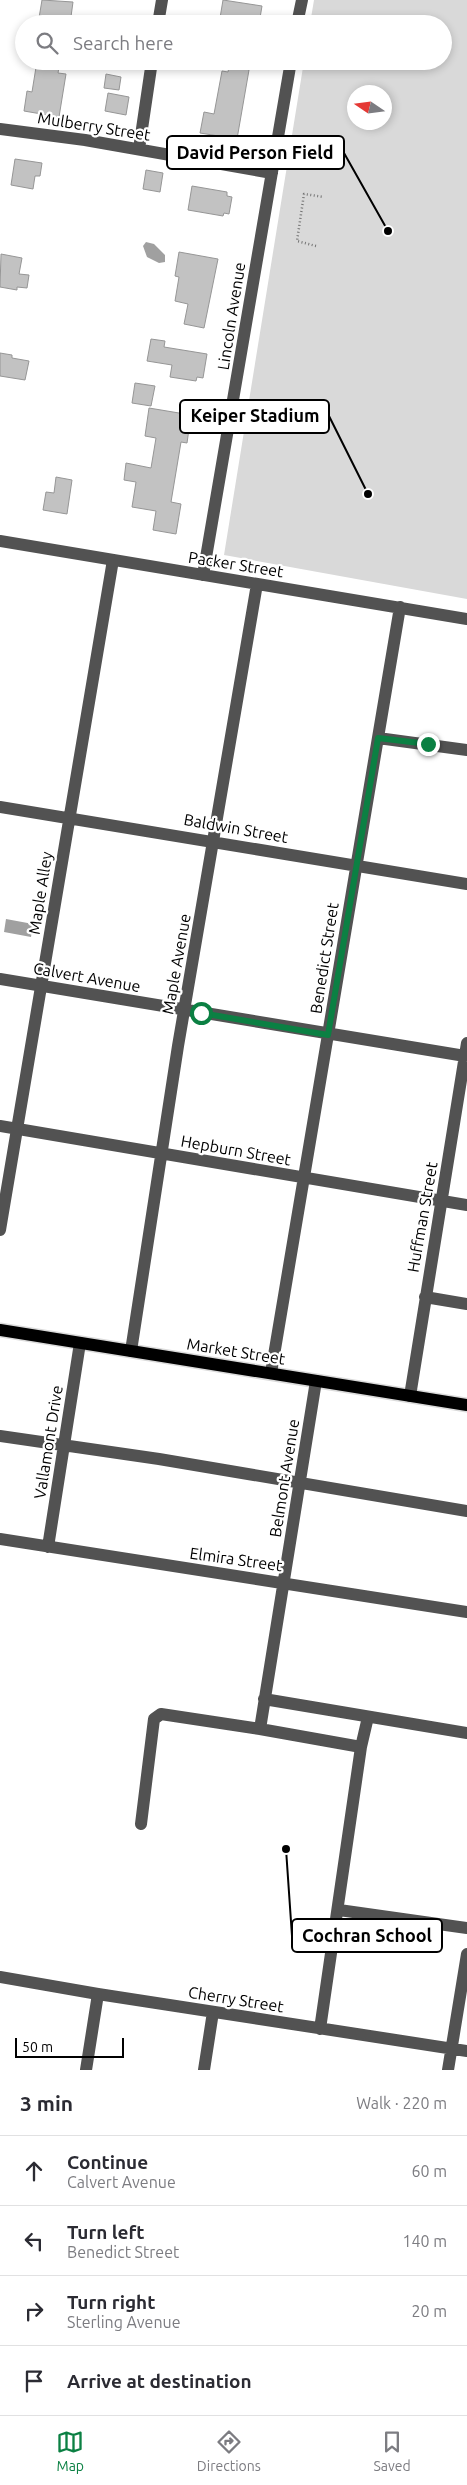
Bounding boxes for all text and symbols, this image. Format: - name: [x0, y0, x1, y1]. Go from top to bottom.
- search box: [15, 15, 452, 70]
- icon: search: [33, 29, 61, 57]
- text: Search here: [73, 32, 173, 54]
- north arrow: [347, 85, 392, 130]
- street label: Mulberry Street: [36, 108, 152, 144]
- callout: David Person Field: [167, 136, 344, 169]
- text: David Person Field: [176, 142, 334, 162]
- street label: Lincoln Avenue: [214, 261, 248, 371]
- callout: Keiper Stadium: [180, 400, 329, 433]
- text: Keiper Stadium: [191, 405, 319, 425]
- street label: Packer Street: [187, 548, 286, 581]
- route end: [417, 733, 440, 756]
- street label: Baldwin Street: [182, 810, 290, 846]
- street label: Maple Alley: [25, 850, 55, 936]
- street label: Benedict Street: [306, 900, 342, 1015]
- street label: Maple Avenue: [158, 912, 194, 1016]
- street label: Calvert Avenue: [32, 959, 142, 995]
- route start: [190, 1002, 213, 1025]
- street label: Hepburn Street: [180, 1131, 293, 1169]
- street label: Huffman Street: [403, 1160, 441, 1274]
- street label: Market Street: [185, 1334, 287, 1368]
- street label: Vallamont Drive: [30, 1384, 66, 1500]
- street label: Belmont Avenue: [266, 1418, 302, 1538]
- street label: Elmira Street: [188, 1544, 284, 1575]
- callout: Cochran School: [292, 1919, 442, 1952]
- text: Cochran School: [302, 1925, 433, 1945]
- street label: Cherry Street: [187, 1983, 286, 2016]
- scale bar: [15, 2035, 124, 2058]
- text: 50 m: [22, 2039, 53, 2055]
- text: 3 min: [20, 2091, 73, 2115]
- text: Walk · 220 m: [356, 2094, 447, 2112]
- text: Continue: [67, 2151, 148, 2173]
- icon: ahead: [20, 2157, 48, 2185]
- text: 60 m: [411, 2162, 447, 2180]
- text: Calvert Avenue: [67, 2173, 176, 2191]
- text: Turn left: [67, 2221, 145, 2243]
- icon: left: [20, 2227, 48, 2255]
- text: 140 m: [402, 2232, 447, 2250]
- text: Benedict Street: [67, 2243, 179, 2261]
- text: Turn right: [67, 2291, 155, 2313]
- icon: right: [20, 2297, 48, 2325]
- text: 20 m: [411, 2302, 447, 2320]
- text: Sterling Avenue: [67, 2313, 181, 2331]
- icon: arrive: [20, 2367, 48, 2395]
- text: Arrive at destination: [67, 2370, 252, 2392]
- tab: Map: [56, 2428, 84, 2474]
- tab: Directions: [197, 2428, 261, 2474]
- tab: Saved: [373, 2428, 411, 2474]

